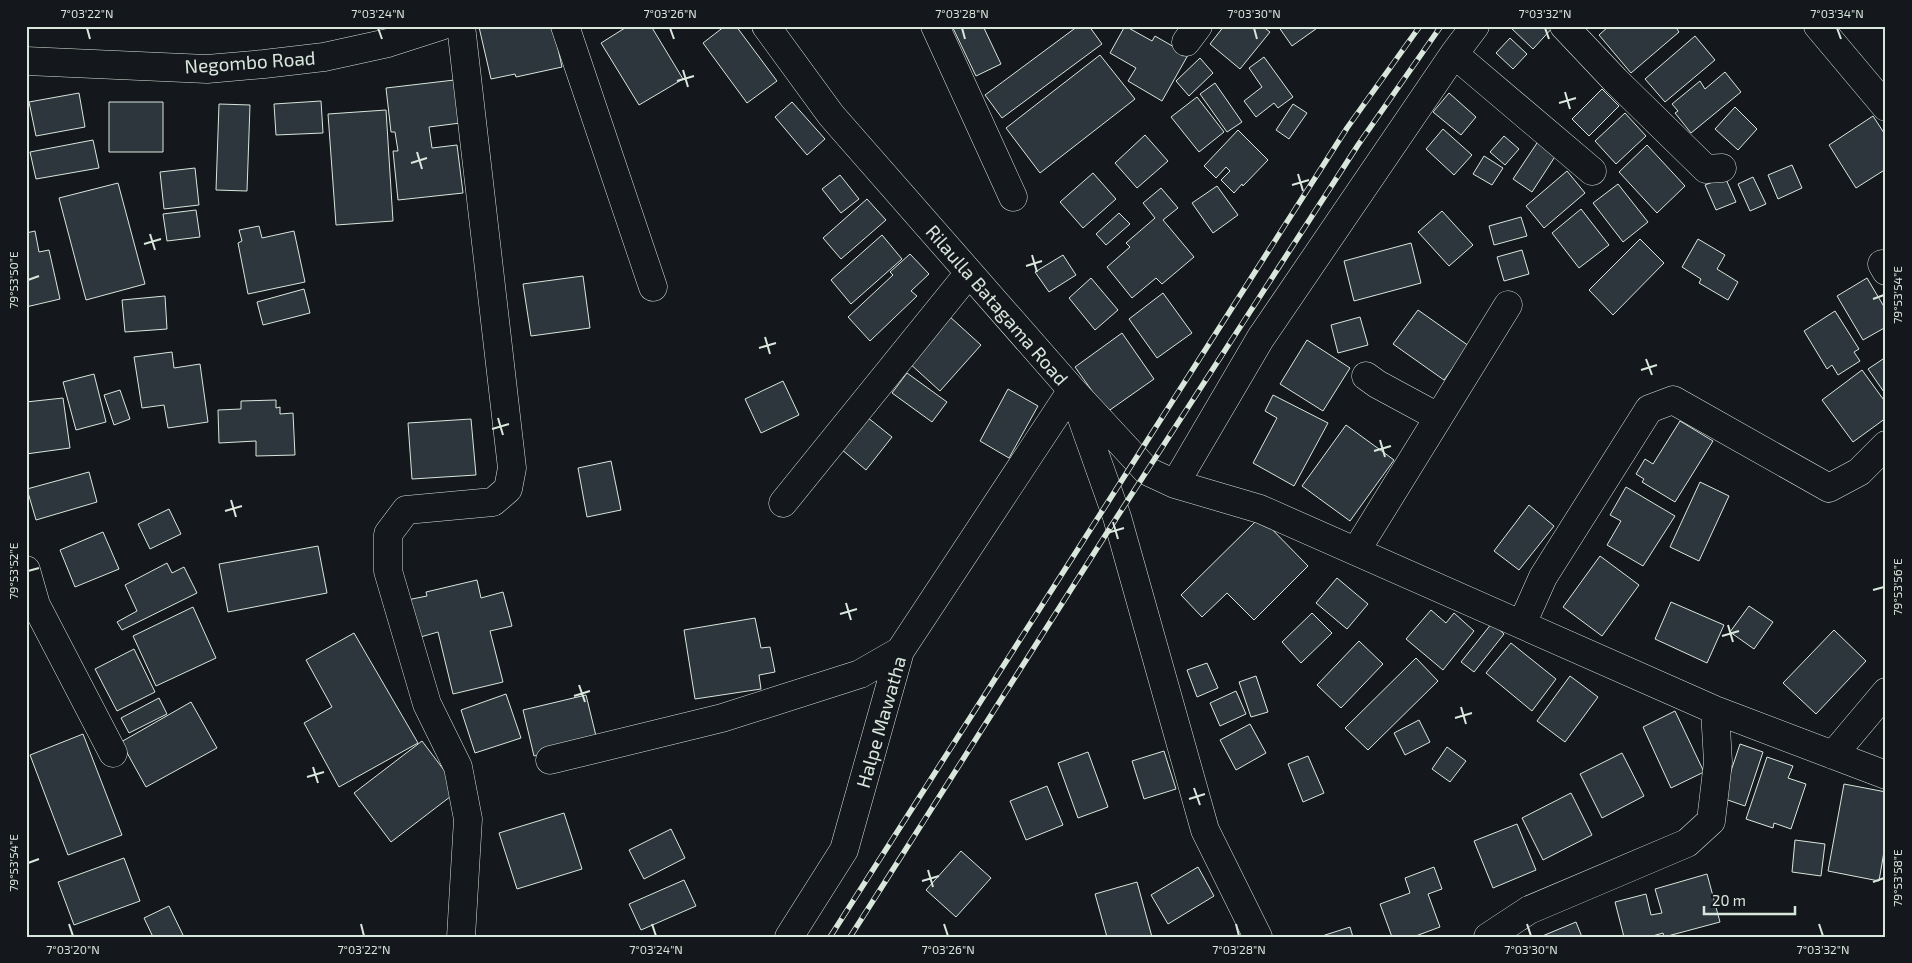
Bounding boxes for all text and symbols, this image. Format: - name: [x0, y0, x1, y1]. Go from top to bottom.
- text: 7°03'22"N: [60, 6, 114, 20]
- text: 7°03'24"N: [351, 6, 405, 20]
- text: 7°03'26"N: [643, 6, 697, 20]
- text: 7°03'28"N: [935, 6, 989, 20]
- text: 7°03'30"N: [1227, 6, 1281, 20]
- text: 7°03'32"N: [1518, 6, 1572, 20]
- text: 7°03'34"N: [1810, 6, 1864, 20]
- street label: Negombo Road: [184, 45, 316, 78]
- street label: Rilaulla Batagama Road: [921, 220, 1073, 390]
- text: 79°53'50"E: [6, 251, 20, 309]
- text: 79°53'54"E: [1890, 266, 1904, 324]
- text: 79°53'52"E: [6, 542, 20, 600]
- text: 79°53'56"E: [1890, 558, 1904, 616]
- street label: Halpe Mawatha: [851, 653, 910, 790]
- text: 79°53'54"E: [6, 834, 20, 892]
- text: 79°53'58"E: [1890, 849, 1904, 907]
- scale bar: [1704, 883, 1796, 915]
- text: 20 m: [1712, 891, 1746, 909]
- text: 7°03'20"N: [46, 942, 100, 956]
- text: 7°03'22"N: [337, 942, 391, 956]
- text: 7°03'24"N: [629, 942, 683, 956]
- text: 7°03'26"N: [921, 942, 975, 956]
- text: 7°03'28"N: [1212, 942, 1266, 956]
- text: 7°03'30"N: [1504, 942, 1558, 956]
- text: 7°03'32"N: [1796, 942, 1850, 956]

